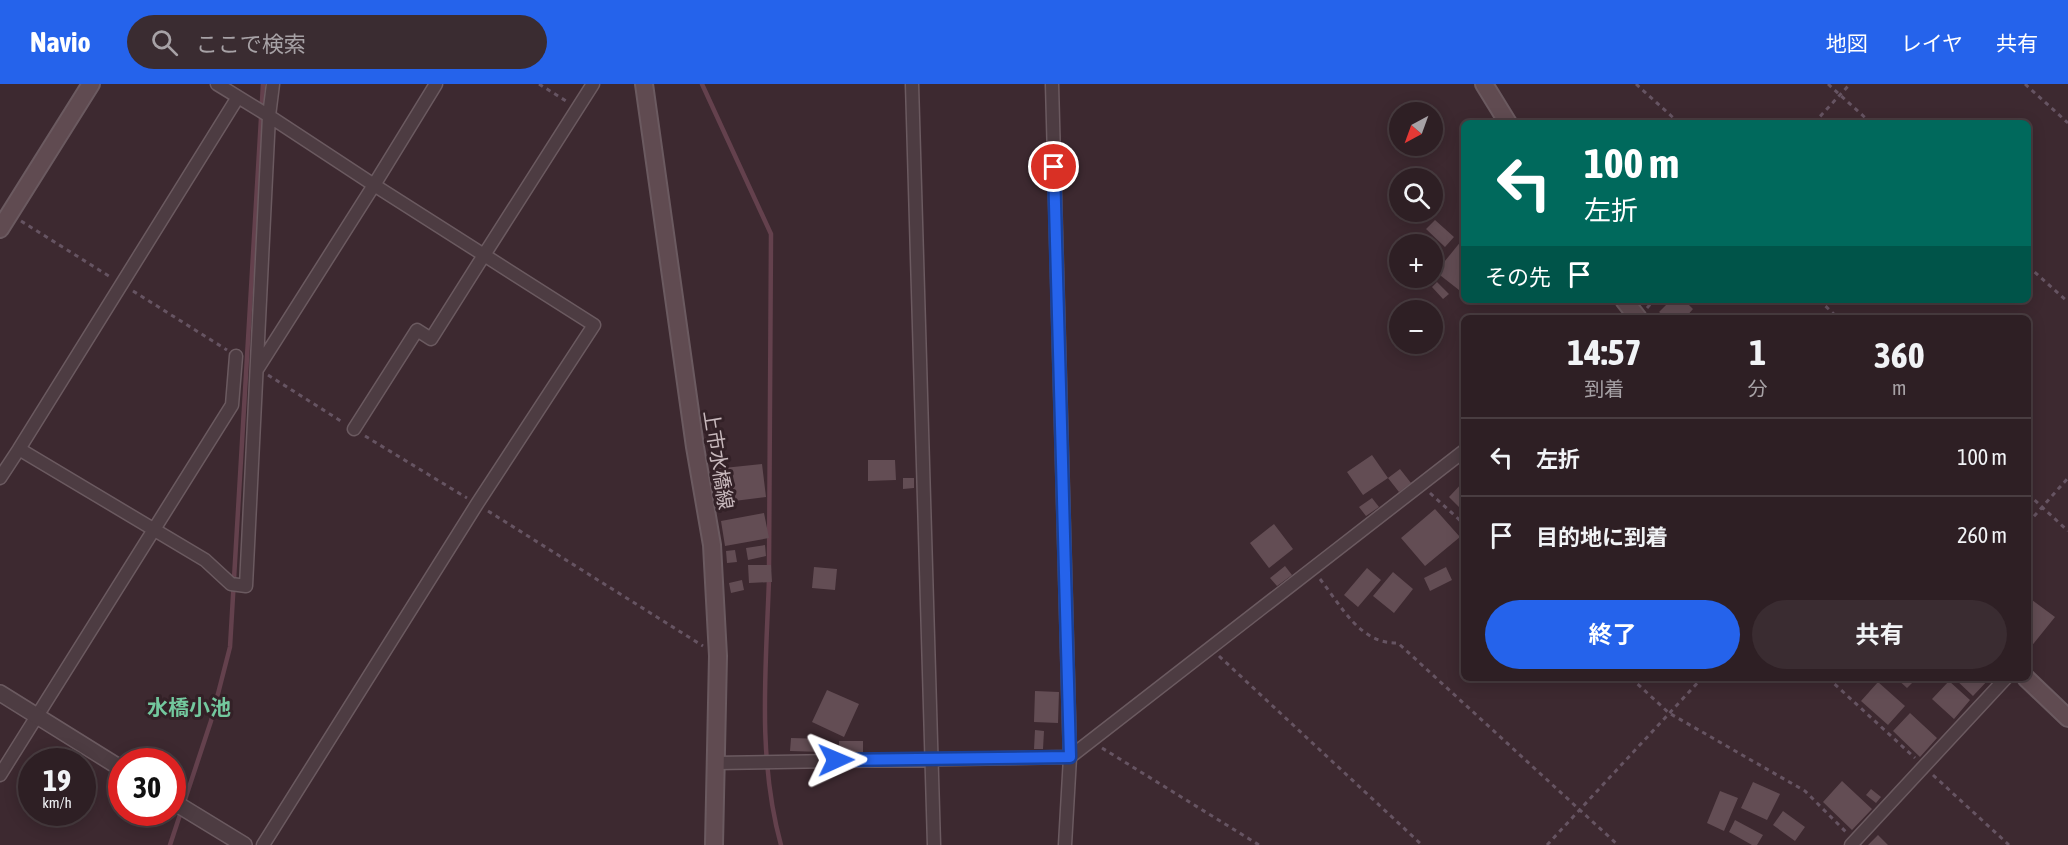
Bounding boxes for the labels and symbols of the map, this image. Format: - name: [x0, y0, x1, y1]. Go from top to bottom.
- north arrow: [1389, 102, 1443, 156]
- pin: [1028, 141, 1079, 192]
- street label: 上市水橋線: [700, 409, 738, 511]
- district label: 水橋小池: [147, 695, 231, 719]
- position arrow: [804, 728, 868, 792]
- speed limit sign: 30: [108, 748, 186, 826]

